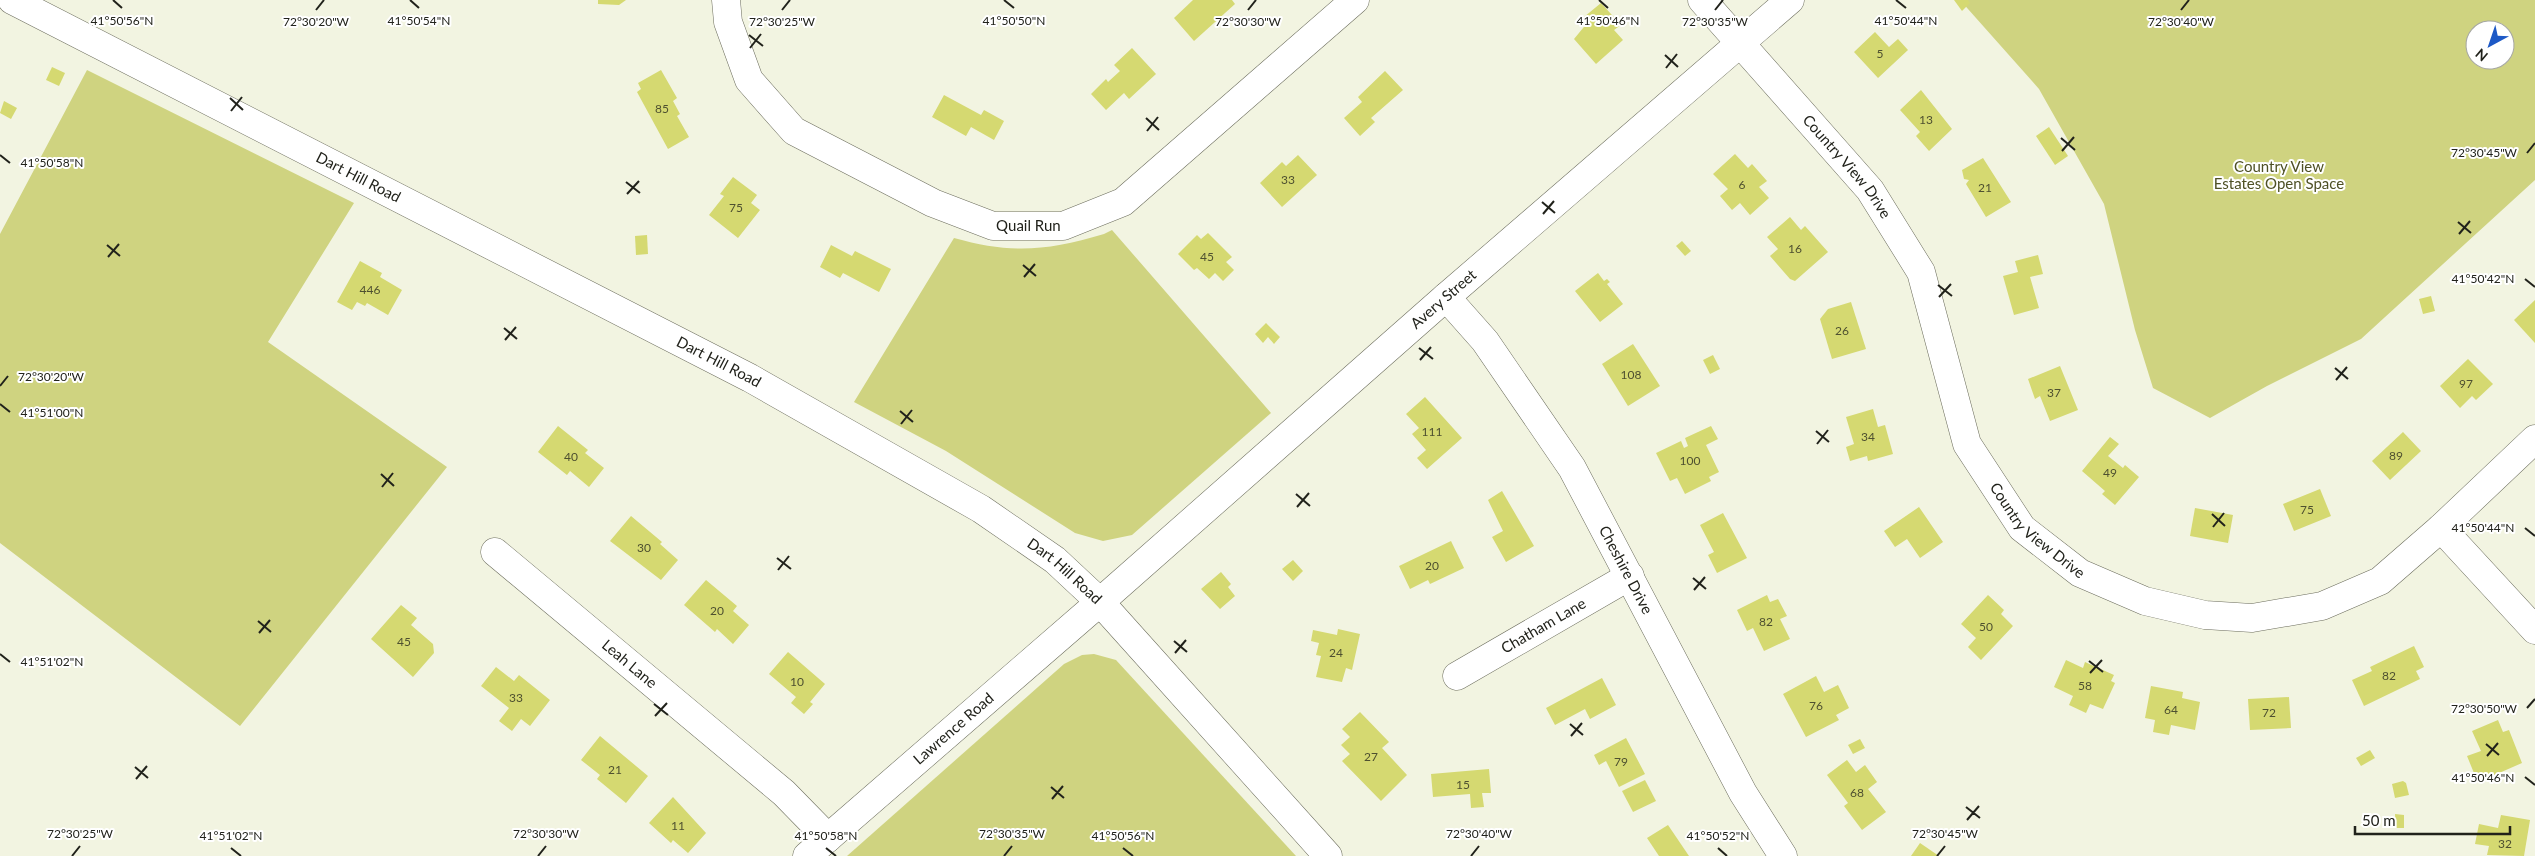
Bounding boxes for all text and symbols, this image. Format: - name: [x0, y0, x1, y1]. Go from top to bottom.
- text: 41°50'56"N: [91, 13, 153, 28]
- text: 41°50'54"N: [388, 13, 450, 28]
- text: 41°50'50"N: [983, 13, 1045, 28]
- text: 41°50'46"N: [1577, 13, 1639, 28]
- text: 41°50'44"N: [1875, 13, 1937, 28]
- text: 72°30'20"W: [283, 14, 350, 29]
- text: 72°30'25"W: [749, 14, 816, 29]
- text: 72°30'30"W: [1215, 14, 1282, 29]
- text: 72°30'35"W: [1682, 14, 1749, 29]
- text: 72°30'40"W: [2148, 14, 2215, 29]
- north arrow: [2465, 20, 2515, 70]
- text: N: [2472, 45, 2491, 65]
- house number: 5: [1877, 46, 1884, 61]
- house number: 85: [655, 101, 669, 116]
- street label: Country View Drive: [1800, 111, 1895, 221]
- house number: 13: [1919, 112, 1933, 127]
- text: 72°30'45"W: [2451, 145, 2518, 160]
- street label: Dart Hill Road: [313, 147, 404, 206]
- text: 41°50'58"N: [21, 155, 83, 170]
- park label: Country View Estates Open Space: [2214, 157, 2344, 192]
- house number: 33: [1281, 172, 1295, 187]
- house number: 6: [1739, 177, 1746, 192]
- house number: 21: [1978, 180, 1992, 195]
- house number: 75: [729, 200, 743, 215]
- street label: Quail Run: [996, 216, 1061, 234]
- house number: 16: [1788, 241, 1802, 256]
- house number: 45: [1200, 249, 1214, 264]
- street label: Avery Street: [1406, 265, 1480, 332]
- text: 41°50'42"N: [2452, 271, 2514, 286]
- house number: 446: [360, 282, 380, 297]
- house number: 26: [1835, 323, 1849, 338]
- street label: Dart Hill Road: [674, 332, 765, 390]
- house number: 108: [1621, 367, 1641, 382]
- text: 72°30'20"W: [18, 369, 85, 384]
- house number: 97: [2459, 376, 2473, 391]
- house number: 37: [2047, 385, 2061, 400]
- text: 41°51'00"N: [21, 405, 83, 420]
- house number: 111: [1422, 424, 1442, 439]
- house number: 34: [1861, 429, 1875, 444]
- house number: 89: [2389, 448, 2403, 463]
- house number: 40: [564, 449, 578, 464]
- house number: 100: [1680, 453, 1700, 468]
- house number: 49: [2103, 465, 2117, 480]
- street label: Country View Drive: [1987, 479, 2089, 582]
- house number: 75: [2300, 502, 2314, 517]
- text: 41°50'44"N: [2452, 520, 2514, 535]
- street label: Cheshire Drive: [1596, 522, 1657, 617]
- street label: Dart Hill Road: [1024, 534, 1106, 607]
- house number: 30: [637, 540, 651, 555]
- house number: 20: [1425, 558, 1439, 573]
- street label: Chatham Lane: [1498, 594, 1589, 657]
- house number: 20: [710, 603, 724, 618]
- house number: 82: [1759, 614, 1773, 629]
- house number: 50: [1979, 619, 1993, 634]
- house number: 45: [397, 634, 411, 649]
- street label: Leah Lane: [599, 635, 661, 691]
- house number: 24: [1329, 645, 1343, 660]
- text: 41°51'02"N: [21, 654, 83, 669]
- house number: 82: [2382, 668, 2396, 683]
- house number: 10: [790, 674, 804, 689]
- house number: 58: [2078, 678, 2092, 693]
- street label: Lawrence Road: [909, 688, 997, 768]
- house number: 33: [509, 690, 523, 705]
- house number: 76: [1809, 698, 1823, 713]
- text: 72°30'50"W: [2451, 701, 2518, 716]
- house number: 64: [2164, 702, 2178, 717]
- house number: 72: [2262, 705, 2276, 720]
- house number: 27: [1364, 749, 1378, 764]
- house number: 79: [1614, 754, 1628, 769]
- house number: 21: [608, 762, 622, 777]
- text: 41°50'46"N: [2452, 770, 2514, 785]
- house number: 15: [1456, 777, 1470, 792]
- house number: 68: [1850, 785, 1864, 800]
- scale bar: [2355, 804, 2510, 836]
- text: 50 m: [2362, 811, 2396, 829]
- house number: 11: [671, 818, 685, 833]
- text: 72°30'25"W: [47, 826, 114, 841]
- text: 72°30'30"W: [513, 826, 580, 841]
- text: 72°30'35"W: [979, 826, 1046, 841]
- text: 72°30'40"W: [1446, 826, 1513, 841]
- text: 72°30'45"W: [1912, 826, 1979, 841]
- text: 41°51'02"N: [200, 828, 262, 843]
- text: 41°50'58"N: [795, 828, 857, 843]
- text: 41°50'56"N: [1092, 828, 1154, 843]
- text: 41°50'52"N: [1687, 828, 1749, 843]
- house number: 32: [2498, 836, 2512, 851]

